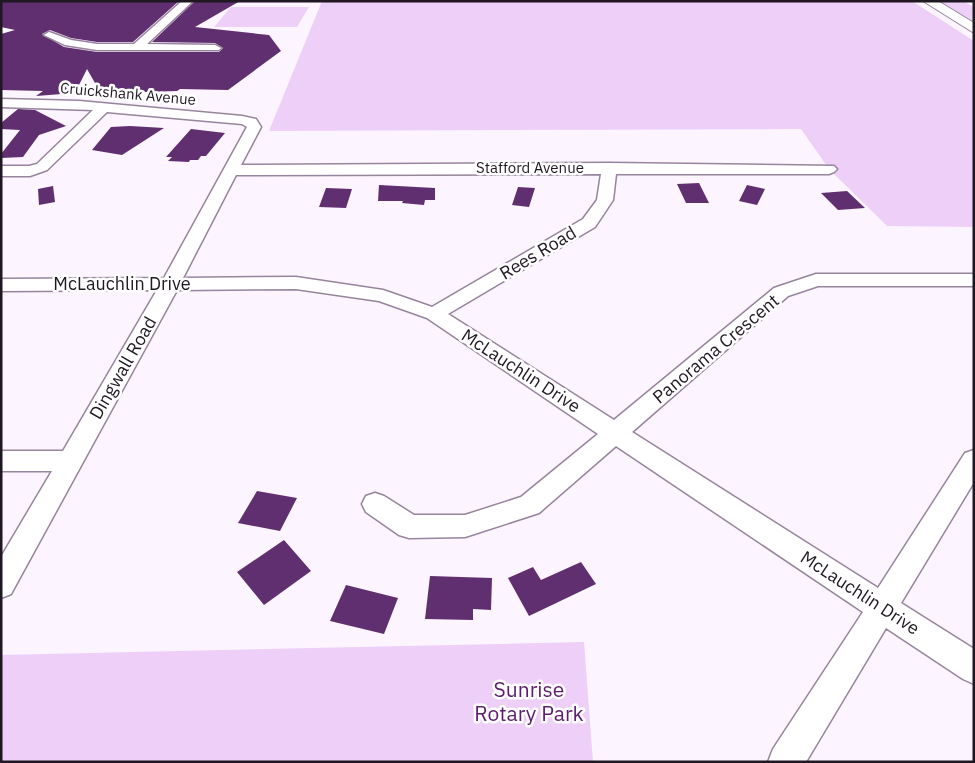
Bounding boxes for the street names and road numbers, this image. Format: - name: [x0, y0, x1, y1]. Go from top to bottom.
- street label: Cruickshank Avenue: [59, 78, 197, 109]
- street label: Stafford Avenue: [476, 158, 584, 177]
- street label: Rees Road: [495, 221, 580, 284]
- street label: McLauchlin Drive: [53, 272, 191, 295]
- street label: Panorama Crescent: [648, 289, 784, 408]
- street label: Dingwall Road: [84, 312, 161, 423]
- street label: McLauchlin Drive: [457, 324, 585, 418]
- street label: McLauchlin Drive: [796, 546, 924, 640]

